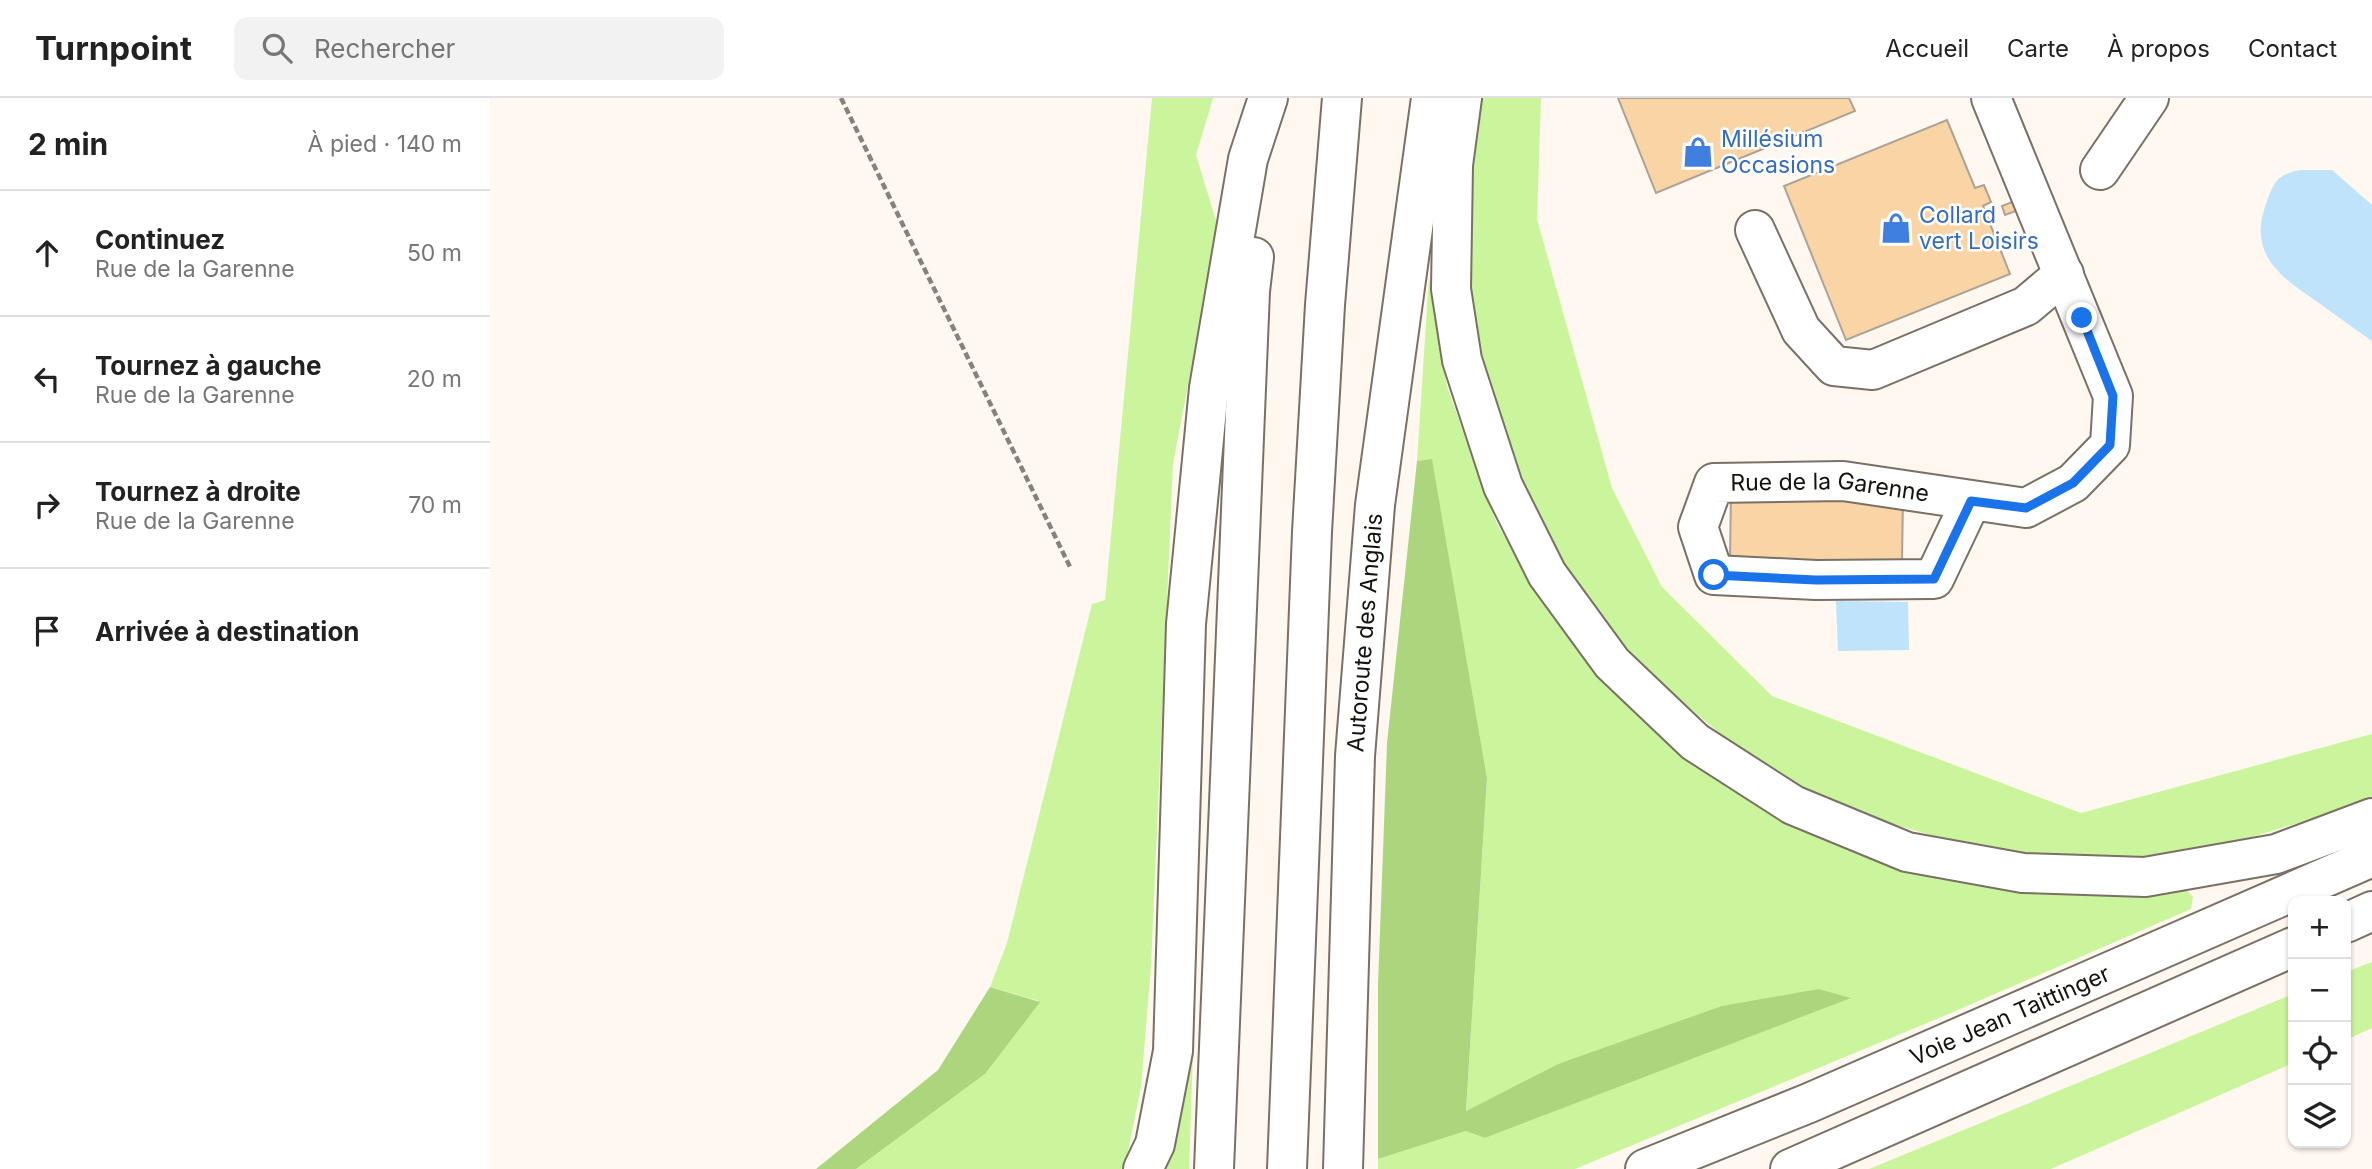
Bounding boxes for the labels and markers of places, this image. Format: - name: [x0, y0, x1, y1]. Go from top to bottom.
- place label: Millésium Occasions: [1721, 125, 1835, 179]
- shop icon: Millésium Occasions: [1681, 135, 1715, 169]
- place label: Collard vert Loisirs: [1919, 201, 2039, 255]
- shop icon: Collard vert Loisirs: [1879, 211, 1913, 245]

